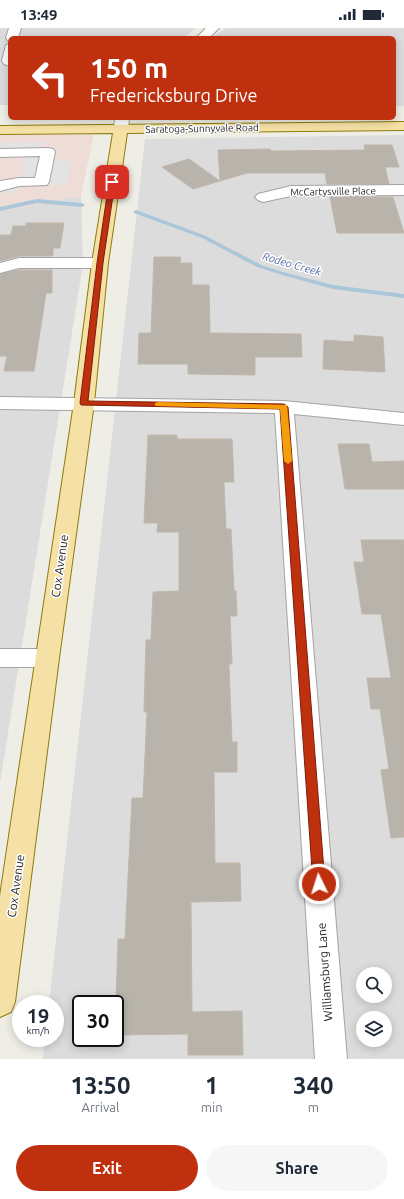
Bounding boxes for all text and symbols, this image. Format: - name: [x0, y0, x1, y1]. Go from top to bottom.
- text: 13:49: [20, 6, 58, 23]
- icon: left: [24, 52, 76, 104]
- text: 150 m: [90, 52, 168, 83]
- text: Fredericksburg Drive: [90, 85, 257, 105]
- street label: Saratoga-Sunnyvale Road: [145, 122, 259, 135]
- pin: [95, 165, 129, 199]
- icon: arrive: [101, 171, 123, 193]
- street label: McCartysville Place: [290, 185, 376, 198]
- water label: Rodeo Creek: [261, 250, 323, 278]
- street label: Cox Avenue: [49, 534, 70, 598]
- street label: Cox Avenue: [5, 854, 26, 918]
- position arrow: [298, 863, 340, 905]
- street label: Williamsburg Lane: [315, 922, 334, 1022]
- map controls: [356, 967, 392, 1047]
- button: search: [356, 967, 392, 1003]
- speed limit sign: 30: [72, 995, 124, 1047]
- text: 19: [27, 1004, 49, 1027]
- button: layers: [356, 1011, 392, 1047]
- text: km/h: [26, 1025, 50, 1036]
- text: 13:50: [70, 1072, 130, 1099]
- text: 1: [205, 1072, 218, 1099]
- text: 340: [293, 1072, 334, 1099]
- text: Arrival: [81, 1100, 119, 1114]
- text: min: [201, 1100, 223, 1114]
- text: m: [308, 1100, 319, 1114]
- button: Exit: [16, 1145, 198, 1191]
- button: Share: [206, 1145, 388, 1191]

